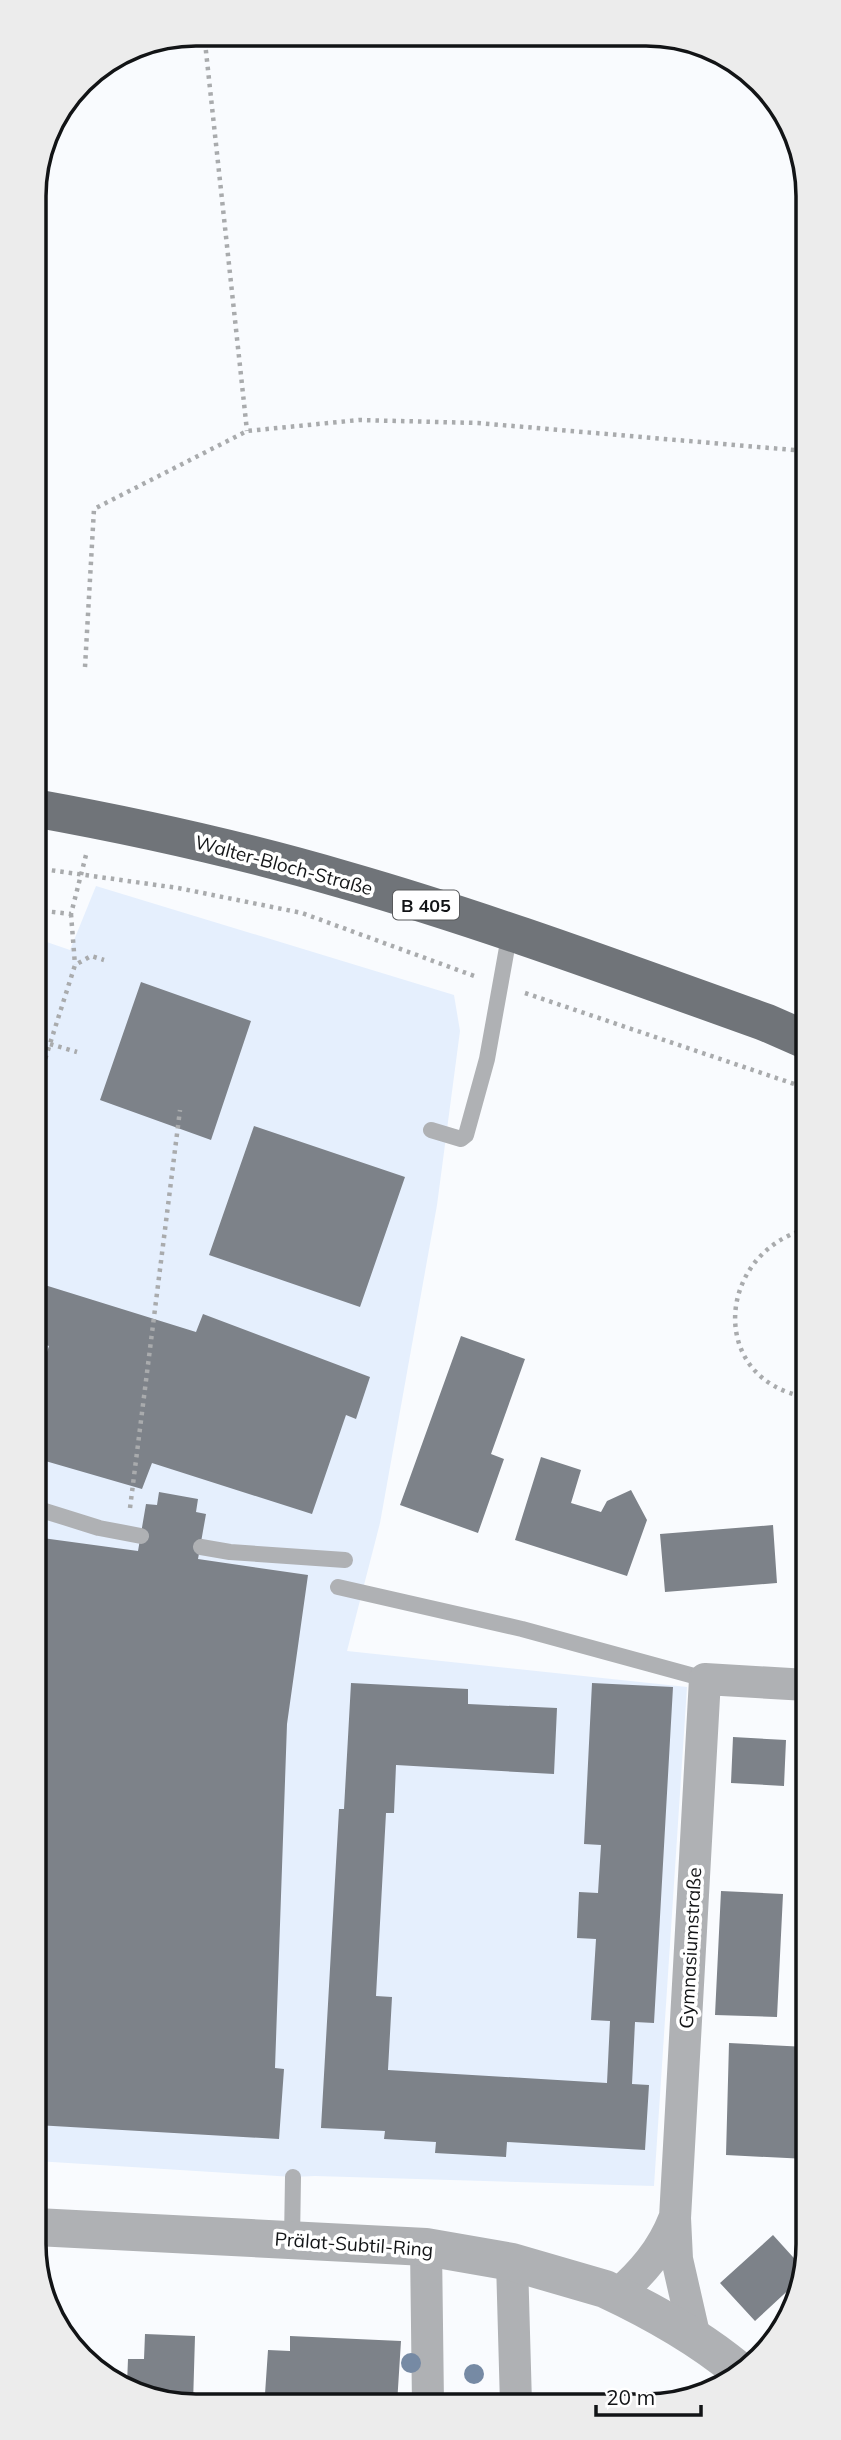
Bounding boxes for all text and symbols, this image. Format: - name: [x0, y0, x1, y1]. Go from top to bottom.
- street label: Walter-Bloch-Straße: [192, 830, 376, 900]
- road number: B 405: [393, 890, 459, 920]
- street label: Gymnasiumstraße: [674, 1867, 706, 2029]
- street label: Prälat-Subtil-Ring: [274, 2226, 434, 2262]
- scale bar: [596, 2374, 701, 2418]
- text: 20 m: [606, 2384, 655, 2410]

